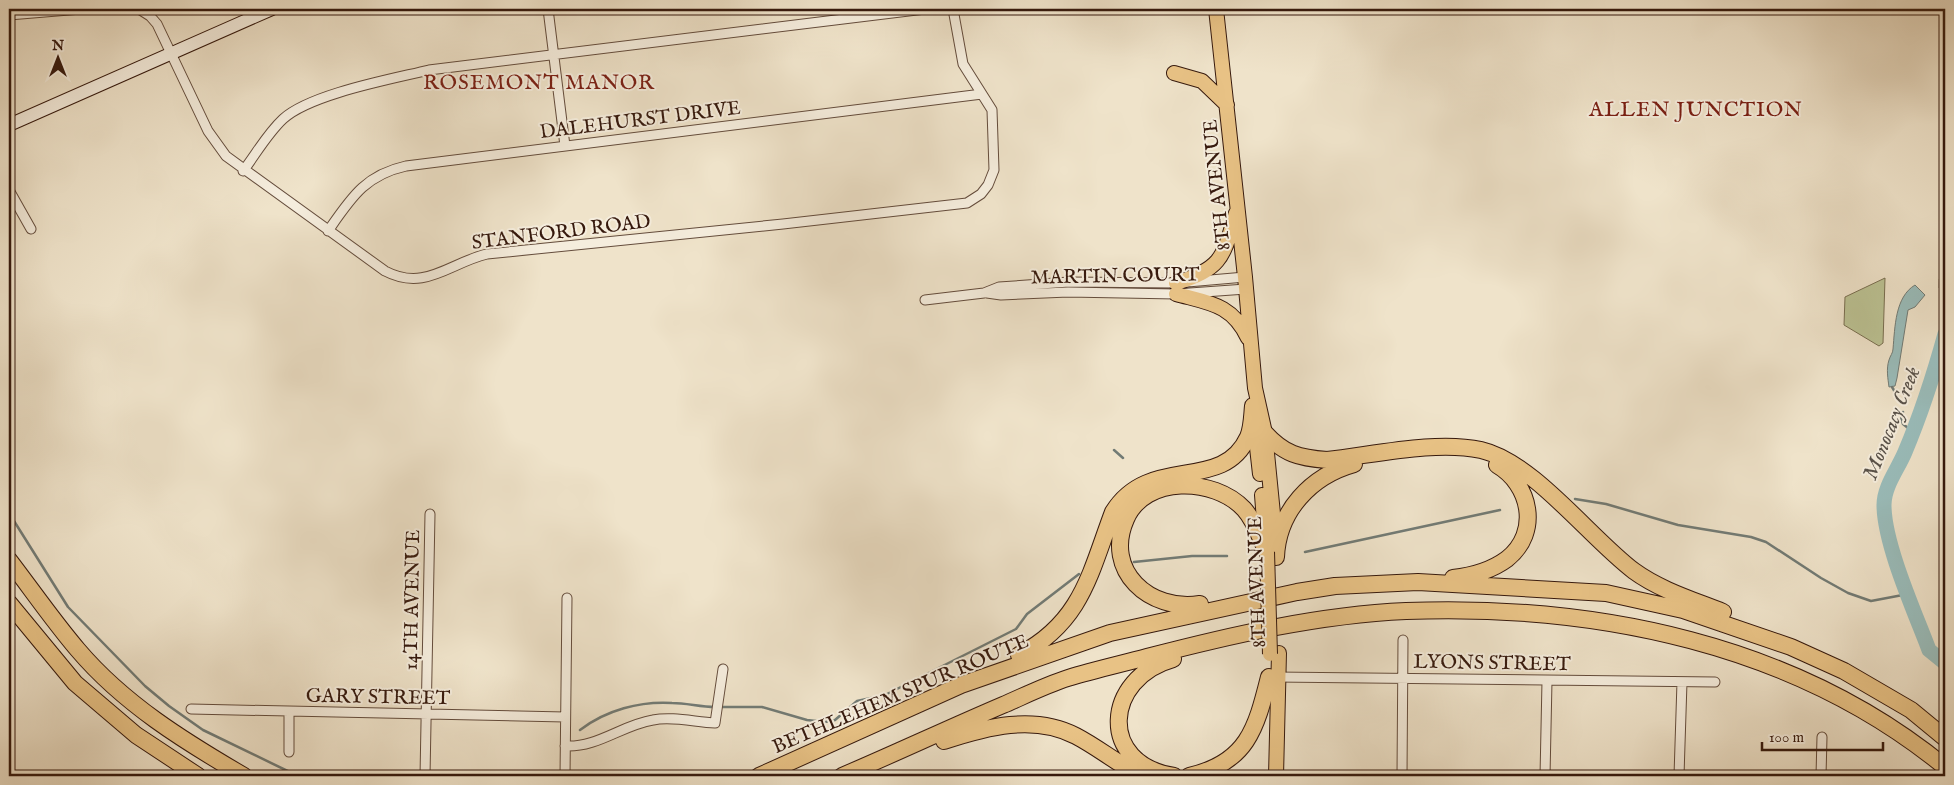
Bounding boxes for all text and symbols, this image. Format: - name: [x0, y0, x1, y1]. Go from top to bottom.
- north arrow: [32, 32, 82, 82]
- text: N: [51, 37, 64, 55]
- district label: ROSEMONT MANOR: [423, 70, 655, 97]
- street label: DALEHURST DRIVE: [538, 96, 742, 145]
- district label: ALLEN JUNCTION: [1588, 97, 1803, 124]
- street label: 8TH AVENUE: [1198, 118, 1237, 252]
- street label: STANFORD ROAD: [470, 209, 652, 256]
- street label: MARTIN COURT: [1030, 263, 1200, 290]
- water label: Monocacy Creek: [1857, 362, 1928, 484]
- street label: 8TH AVENUE: [1243, 516, 1272, 648]
- street label: 14TH AVENUE: [399, 529, 426, 671]
- street label: BETHLEHEM SPUR ROUTE: [769, 629, 1033, 760]
- street label: LYONS STREET: [1413, 650, 1571, 677]
- street label: GARY STREET: [306, 684, 451, 711]
- scale bar: [1762, 720, 1883, 752]
- text: 100 m: [1769, 728, 1805, 747]

